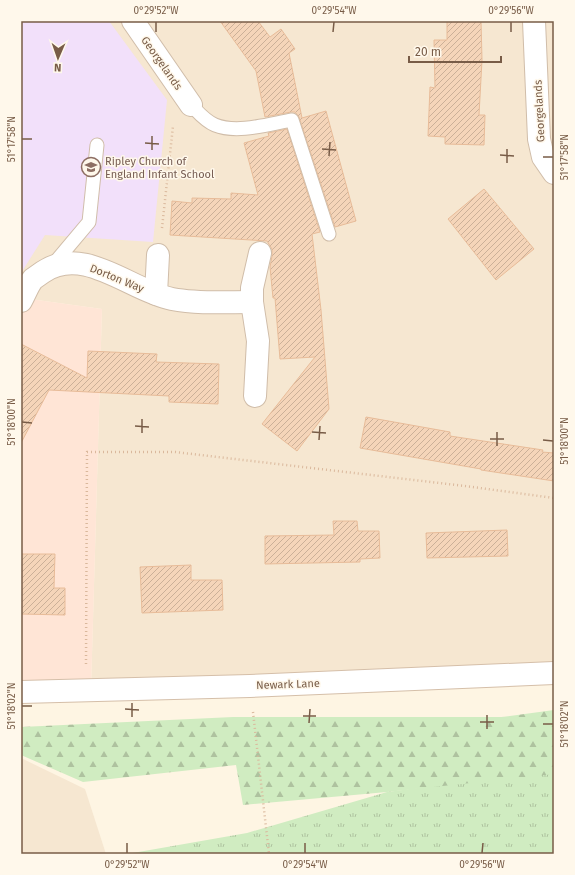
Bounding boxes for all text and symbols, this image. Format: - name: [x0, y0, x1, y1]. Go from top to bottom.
- text: 0°29'52"W: [133, 5, 179, 17]
- text: 0°29'54"W: [311, 5, 357, 17]
- text: 0°29'56"W: [488, 5, 534, 17]
- street label: Georgelands: [138, 34, 185, 93]
- north arrow: [38, 38, 78, 78]
- scale bar: [409, 38, 501, 64]
- text: 20 m: [415, 45, 441, 59]
- text: N: [54, 61, 62, 74]
- street label: Georgelands: [531, 80, 548, 142]
- text: 51°17'58"N: [6, 116, 18, 162]
- text: 51°17'58"N: [559, 134, 571, 180]
- place label: Ripley Church of England Infant School: [105, 155, 214, 181]
- school or university icon: Ripley Church of England Infant School: [80, 156, 102, 178]
- street label: Dorton Way: [88, 262, 146, 295]
- text: 51°18'00"N: [6, 398, 18, 446]
- text: 51°18'00"N: [559, 417, 571, 465]
- street label: Newark Lane: [256, 677, 320, 692]
- text: 51°18'02"N: [6, 682, 18, 730]
- text: 51°18'02"N: [559, 700, 571, 748]
- text: 0°29'52"W: [104, 859, 150, 871]
- text: 0°29'54"W: [282, 859, 328, 871]
- text: 0°29'56"W: [459, 859, 505, 871]

